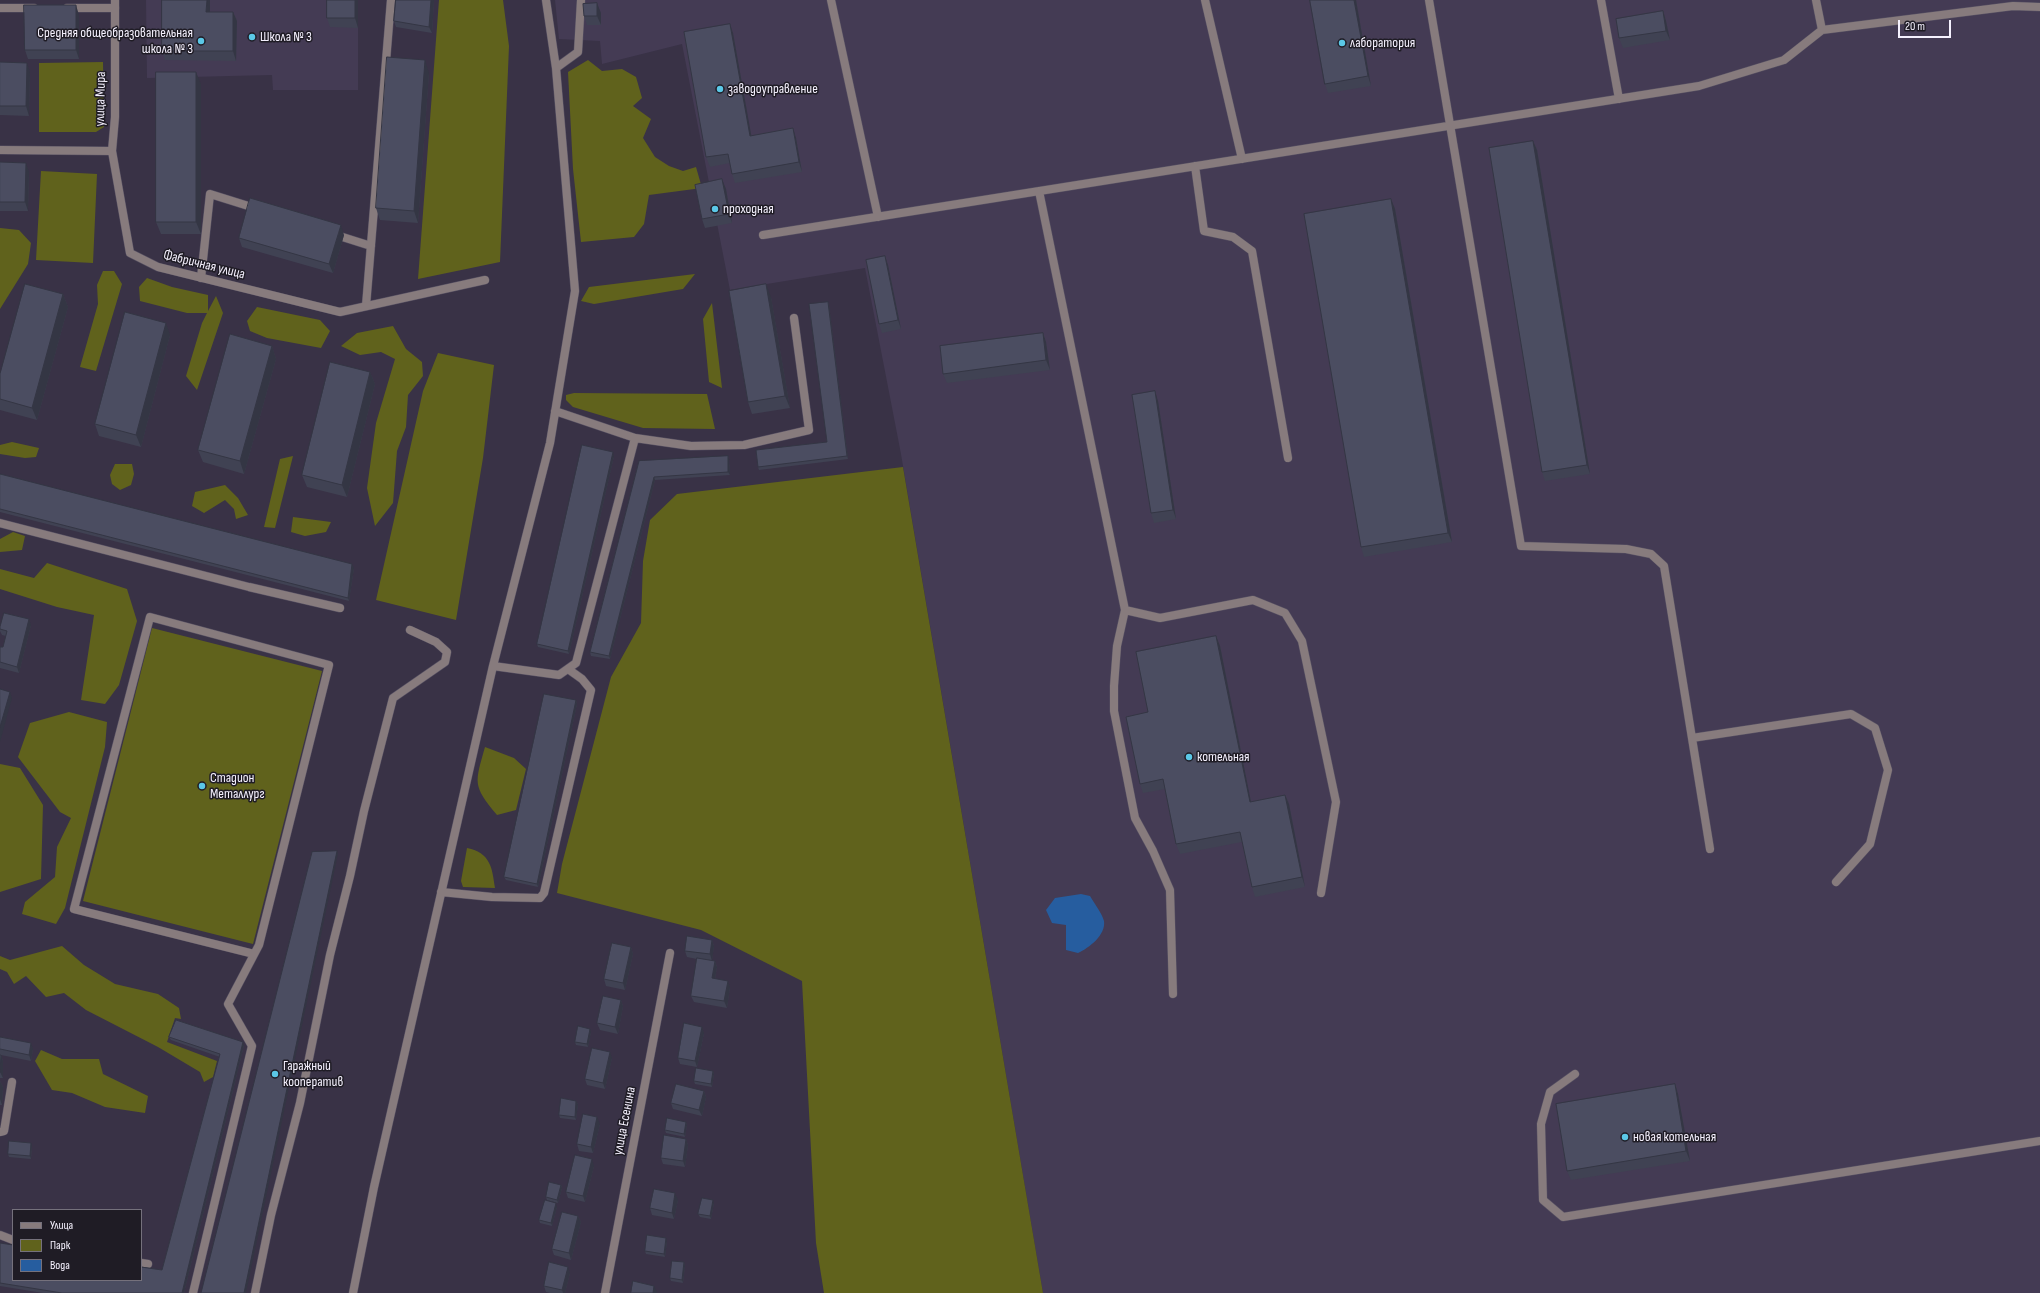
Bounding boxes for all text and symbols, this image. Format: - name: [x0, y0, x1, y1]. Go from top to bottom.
- scale bar: [1900, 12, 1953, 38]
- text: 20 m: [1905, 19, 1925, 34]
- place label: Средняя общеобразовательная школа № 3: [37, 25, 193, 58]
- place label: Школа № 3: [260, 29, 312, 45]
- marker: Школа № 3: [247, 32, 257, 42]
- place label: лаборатория: [1350, 35, 1415, 51]
- marker: Средняя общеобразовательная школа № 3: [196, 36, 206, 46]
- marker: лаборатория: [1337, 38, 1347, 48]
- street label: улица Мира: [92, 71, 110, 127]
- place label: заводоуправление: [728, 81, 818, 97]
- marker: заводоуправление: [715, 84, 725, 94]
- place label: проходная: [723, 201, 774, 217]
- marker: проходная: [710, 204, 720, 214]
- street label: Фабричная улица: [161, 247, 247, 283]
- place label: котельная: [1197, 749, 1250, 765]
- marker: котельная: [1184, 752, 1194, 762]
- place label: Стадион Металлург: [210, 770, 265, 802]
- marker: Стадион Металлург: [197, 781, 207, 791]
- place label: Гаражный кооператив: [283, 1058, 343, 1090]
- marker: Гаражный кооператив: [270, 1069, 280, 1079]
- street label: улица Есенина: [610, 1085, 640, 1157]
- place label: новая котельная: [1633, 1129, 1716, 1145]
- marker: новая котельная: [1620, 1132, 1630, 1142]
- legend: [12, 1209, 142, 1281]
- text: Улица: [50, 1218, 73, 1233]
- text: Парк: [50, 1238, 70, 1253]
- text: Вода: [50, 1258, 70, 1273]

